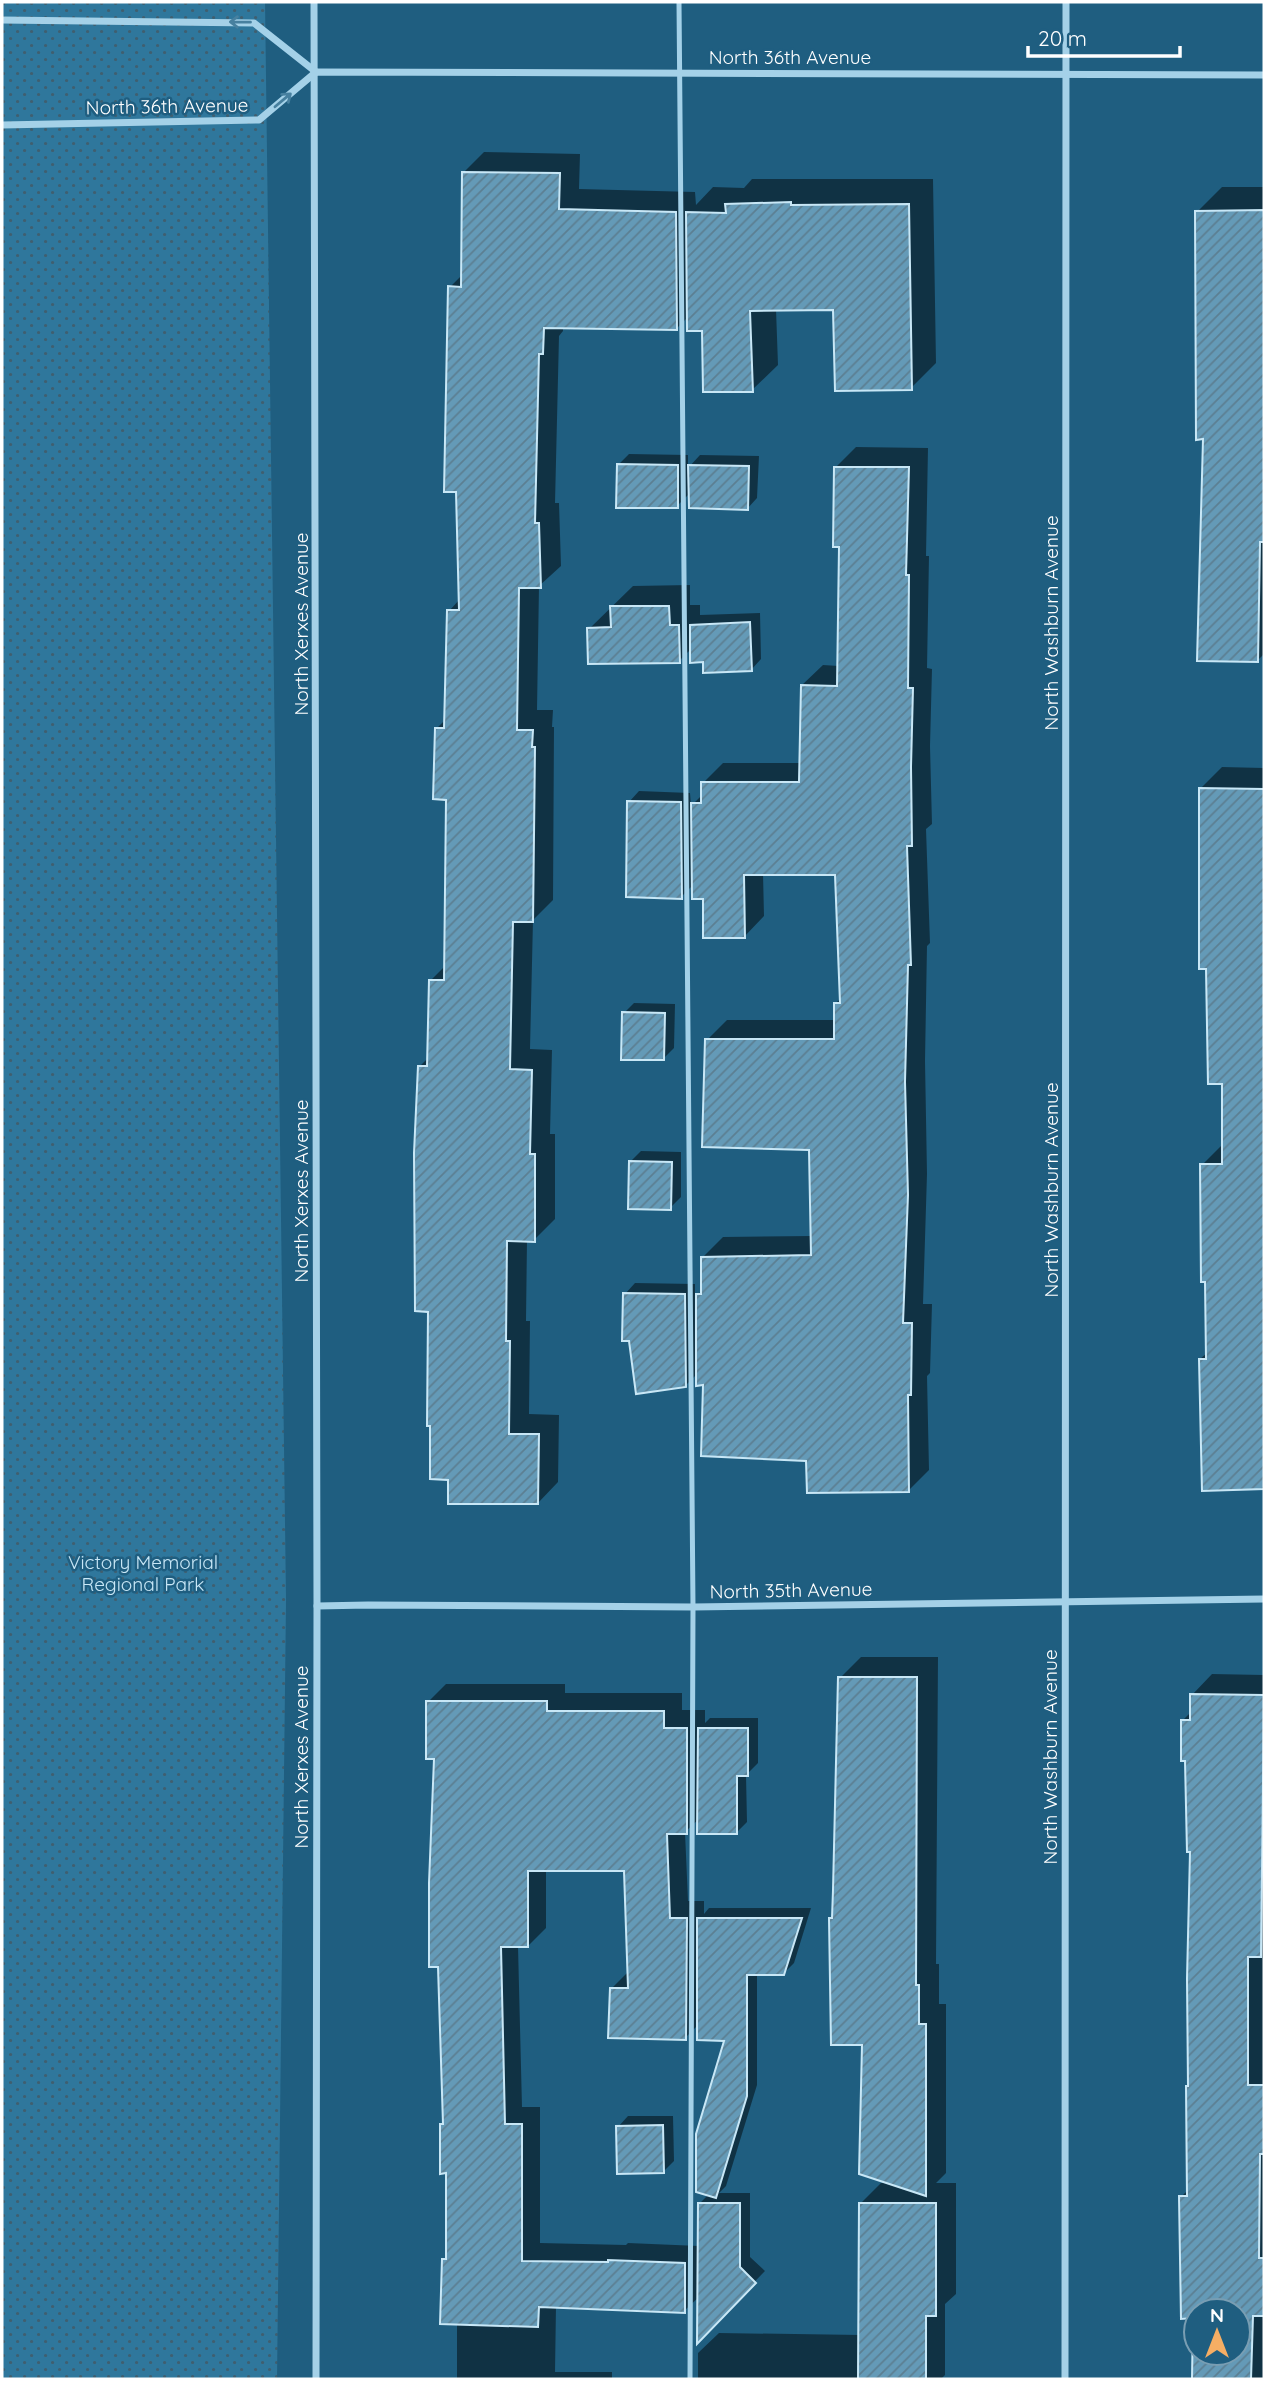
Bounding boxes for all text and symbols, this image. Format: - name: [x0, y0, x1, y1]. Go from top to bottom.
- scale bar: [1028, 14, 1180, 58]
- one-way arrow: [229, 16, 252, 29]
- text: 20 m: [1038, 25, 1087, 51]
- street label: North 36th Avenue: [709, 45, 871, 69]
- one-way arrow: [274, 92, 292, 108]
- street label: North 36th Avenue: [85, 93, 249, 119]
- street label: North Washburn Avenue: [1039, 515, 1063, 731]
- street label: North Xerxes Avenue: [289, 532, 313, 716]
- street label: North Washburn Avenue: [1039, 1082, 1063, 1298]
- street label: North Xerxes Avenue: [289, 1099, 313, 1283]
- park label: Victory Memorial Regional Park: [68, 1550, 218, 1596]
- street label: North 35th Avenue: [709, 1577, 873, 1603]
- street label: North Washburn Avenue: [1038, 1649, 1062, 1865]
- street label: North Xerxes Avenue: [289, 1665, 313, 1849]
- north arrow: [1182, 2297, 1252, 2367]
- text: N: [1210, 2303, 1224, 2327]

